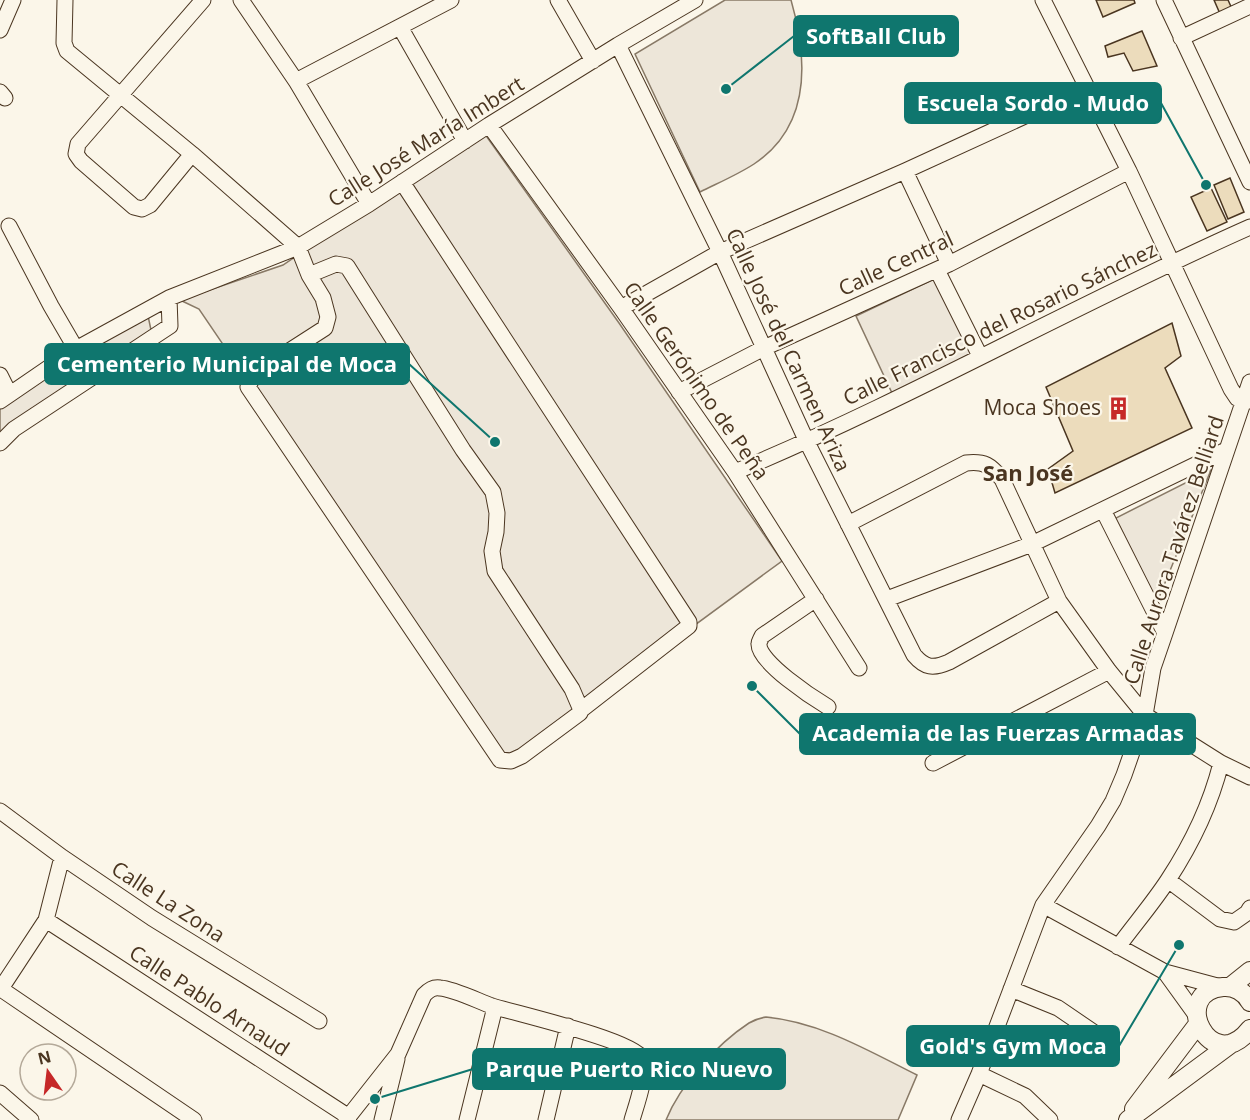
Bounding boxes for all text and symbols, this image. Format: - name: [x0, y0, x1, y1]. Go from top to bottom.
- callout: SoftBall Club: [794, 16, 958, 56]
- text: SoftBall Club: [806, 20, 946, 50]
- street label: Calle José María Imbert: [322, 69, 529, 213]
- callout: Escuela Sordo - Mudo: [905, 83, 1161, 123]
- text: Escuela Sordo - Mudo: [917, 87, 1149, 117]
- street label: Calle José del Carmen Ariza: [720, 223, 858, 476]
- street label: Calle Central: [834, 224, 958, 302]
- street label: Calle Francisco del Rosario Sánchez: [838, 235, 1161, 411]
- street label: Calle Gerónimo de Peña: [618, 276, 776, 485]
- callout: Cementerio Municipal de Moca: [45, 344, 409, 384]
- text: Cementerio Municipal de Moca: [57, 348, 397, 378]
- place label: Moca Shoes: [983, 393, 1101, 421]
- building icon: Moca Shoes: [1106, 395, 1132, 421]
- street label: Calle Aurora Tavárez Belliard: [1116, 412, 1230, 688]
- district label: San José: [983, 457, 1073, 487]
- callout: Academia de las Fuerzas Armadas: [800, 714, 1195, 754]
- text: Academia de las Fuerzas Armadas: [812, 717, 1184, 747]
- street label: Calle La Zona: [106, 854, 231, 948]
- street label: Calle Pablo Arnaud: [124, 938, 295, 1062]
- callout: Gold's Gym Moca: [907, 1026, 1119, 1066]
- text: Gold's Gym Moca: [919, 1030, 1107, 1060]
- north arrow: [18, 1042, 78, 1102]
- text: N: [35, 1045, 53, 1070]
- callout: Parque Puerto Rico Nuevo: [473, 1049, 785, 1089]
- text: Parque Puerto Rico Nuevo: [485, 1053, 773, 1083]

